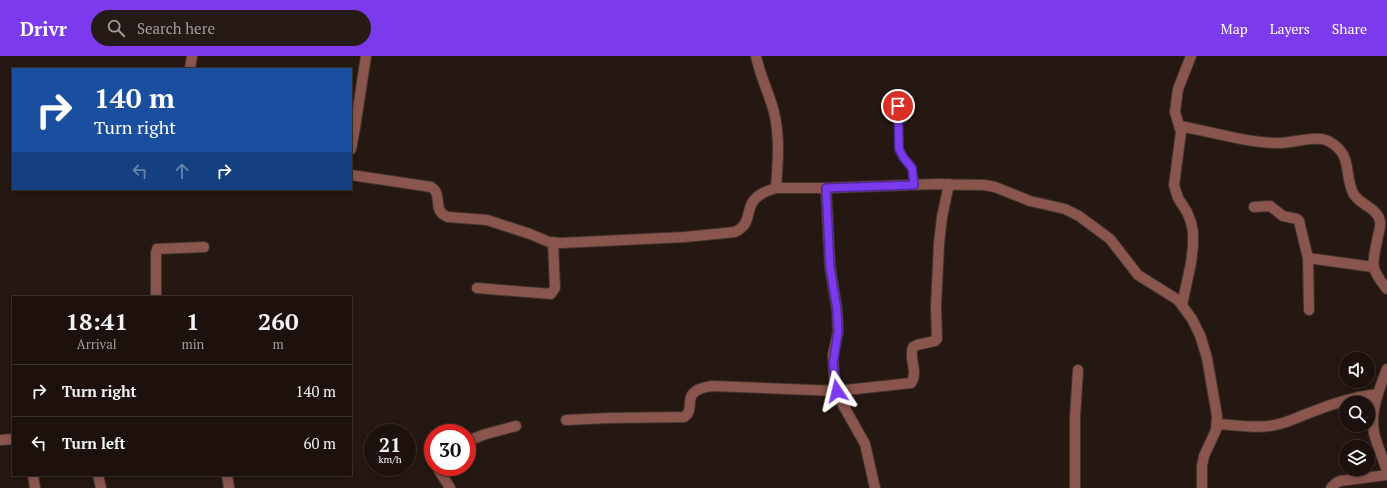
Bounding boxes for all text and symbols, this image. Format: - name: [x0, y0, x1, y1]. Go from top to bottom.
- search box: [91, 10, 371, 46]
- text: Drivr: [20, 16, 67, 41]
- icon: search: [105, 17, 127, 39]
- text: Search here: [137, 18, 215, 38]
- text: Map: [1221, 19, 1248, 38]
- text: Layers: [1270, 19, 1310, 38]
- text: Share: [1332, 19, 1367, 38]
- text: 140 m: [94, 79, 175, 116]
- icon: right: [28, 84, 80, 136]
- pin: [881, 89, 915, 123]
- icon: arrive: [887, 95, 909, 117]
- text: Turn right: [94, 115, 176, 139]
- icon: left: [129, 160, 151, 182]
- icon: ahead: [171, 160, 193, 182]
- icon: right: [213, 160, 235, 182]
- text: 18:41: [65, 305, 128, 337]
- text: 1: [186, 305, 200, 337]
- text: 260: [258, 305, 298, 337]
- text: Arrival: [77, 335, 117, 353]
- text: min: [181, 335, 204, 353]
- text: m: [273, 335, 284, 353]
- map controls: [1339, 352, 1375, 476]
- button: sound: [1339, 352, 1375, 388]
- position arrow: [816, 370, 858, 412]
- icon: right: [28, 380, 50, 402]
- text: Turn right: [62, 381, 137, 401]
- text: 140 m: [295, 381, 336, 401]
- button: search: [1339, 396, 1375, 432]
- speed limit sign: 30: [424, 424, 476, 476]
- text: 21: [379, 431, 401, 458]
- icon: left: [28, 432, 50, 454]
- text: Turn left: [62, 433, 126, 453]
- text: 60 m: [303, 433, 336, 453]
- button: layers: [1339, 440, 1375, 476]
- text: km/h: [378, 453, 402, 466]

